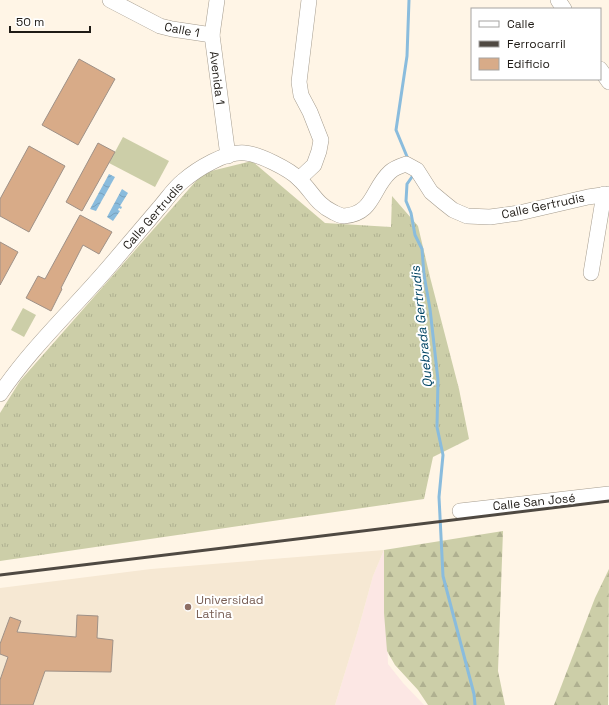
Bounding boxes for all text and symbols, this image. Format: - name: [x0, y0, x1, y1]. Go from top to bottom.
- scale bar: [10, 8, 90, 34]
- legend: [471, 8, 601, 80]
- text: 50 m: [16, 14, 44, 30]
- text: Calle: [507, 16, 535, 32]
- street label: Calle 1: [163, 19, 201, 41]
- text: Ferrocarril: [507, 36, 566, 52]
- street label: Avenida 1: [206, 50, 228, 106]
- text: Edificio: [507, 56, 550, 72]
- street label: Calle Gertrudis: [119, 179, 187, 253]
- street label: Calle Gertrudis: [500, 189, 586, 223]
- water label: Quebrada Gertrudis: [407, 264, 436, 389]
- street label: Calle San José: [492, 490, 576, 514]
- place label: Universidad Latina: [196, 592, 263, 622]
- marker: Universidad Latina: [183, 602, 193, 612]

